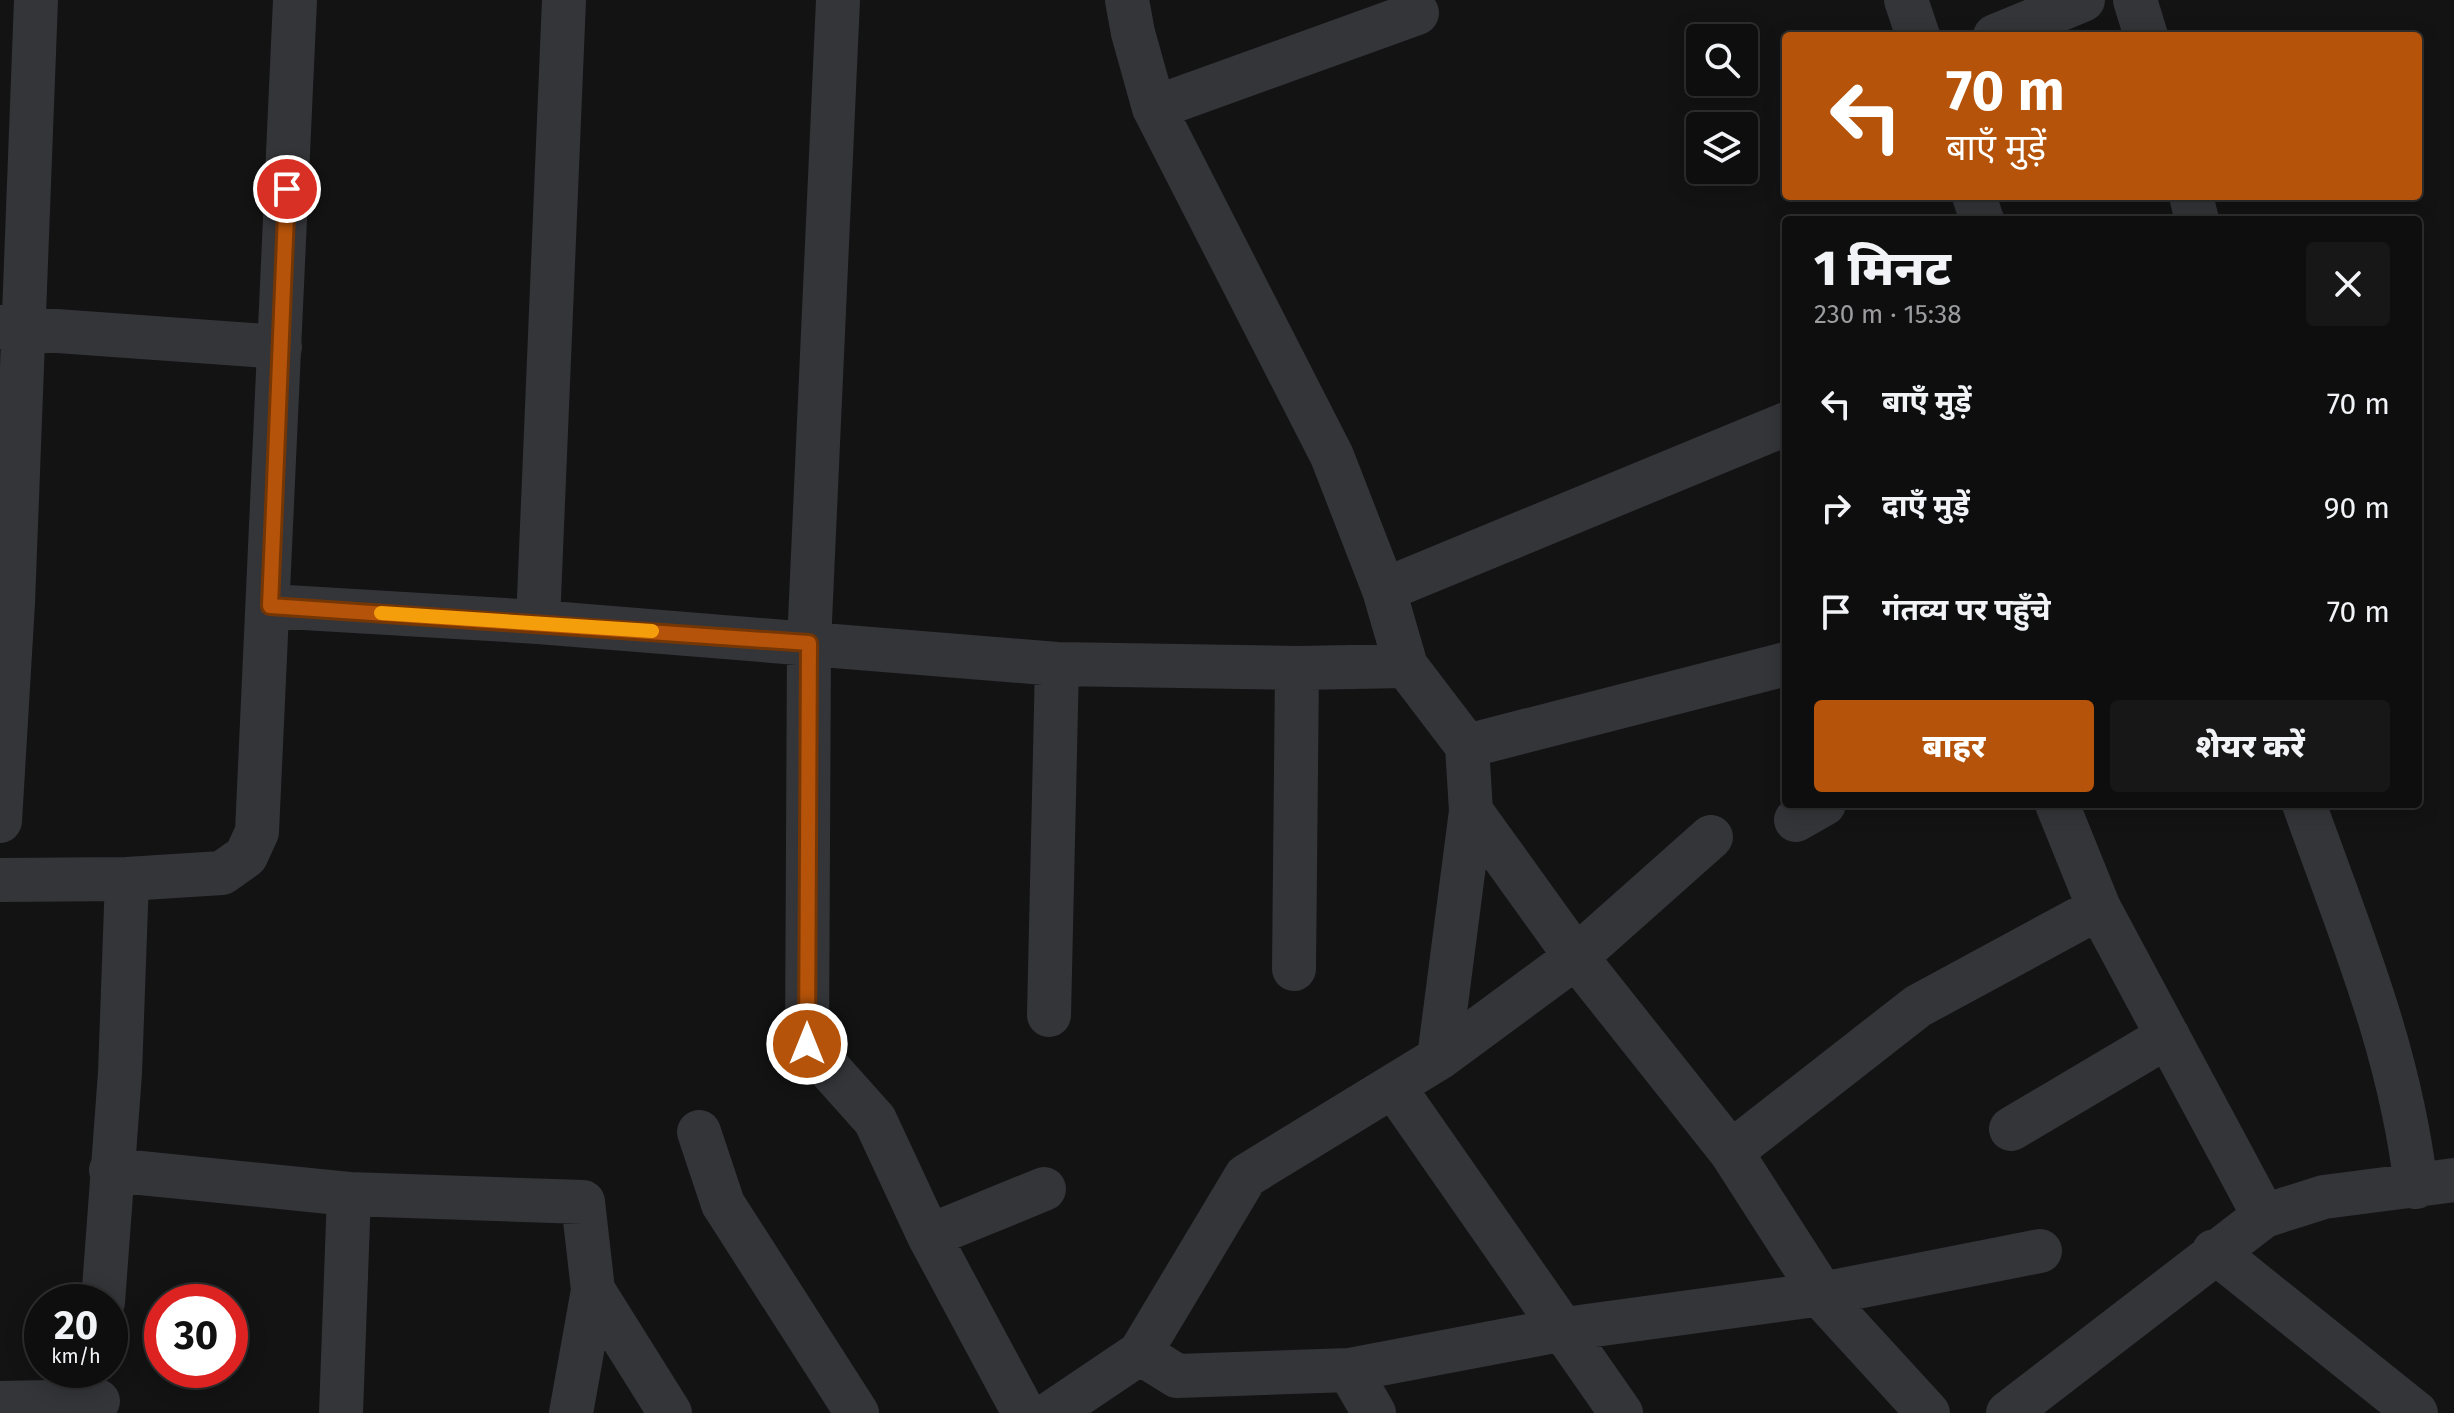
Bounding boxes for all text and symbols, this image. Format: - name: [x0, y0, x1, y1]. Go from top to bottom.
- map controls: [1686, 24, 1758, 184]
- button: search: [1686, 24, 1758, 96]
- text: 70 m: [1946, 58, 2065, 125]
- icon: left: [1814, 64, 1918, 168]
- button: layers: [1686, 112, 1758, 184]
- text: बाएँ मुड़ें: [1946, 126, 2046, 170]
- pin: [253, 155, 321, 223]
- icon: arrive: [265, 167, 309, 211]
- text: 1 मिनट: [1814, 240, 1951, 298]
- button: close: [2306, 242, 2390, 326]
- text: 230 m · 15:38: [1814, 299, 1961, 330]
- icon: left: [1814, 382, 1858, 426]
- text: बाएँ मुड़ें: [1882, 384, 1971, 420]
- text: 70 m: [2327, 386, 2390, 422]
- icon: right: [1814, 486, 1858, 530]
- text: दाएँ मुड़ें: [1882, 488, 1970, 524]
- text: 90 m: [2324, 490, 2390, 526]
- icon: arrive: [1814, 590, 1858, 634]
- text: गंतव्य पर पहुँचे: [1882, 592, 2050, 628]
- text: 70 m: [2327, 594, 2390, 630]
- button: बाहर: [1814, 700, 2094, 792]
- button: शेयर करें: [2110, 700, 2390, 792]
- position arrow: [765, 1002, 849, 1086]
- speed limit sign: 30: [144, 1284, 248, 1388]
- text: 20: [54, 1302, 98, 1350]
- text: km/h: [51, 1344, 101, 1368]

